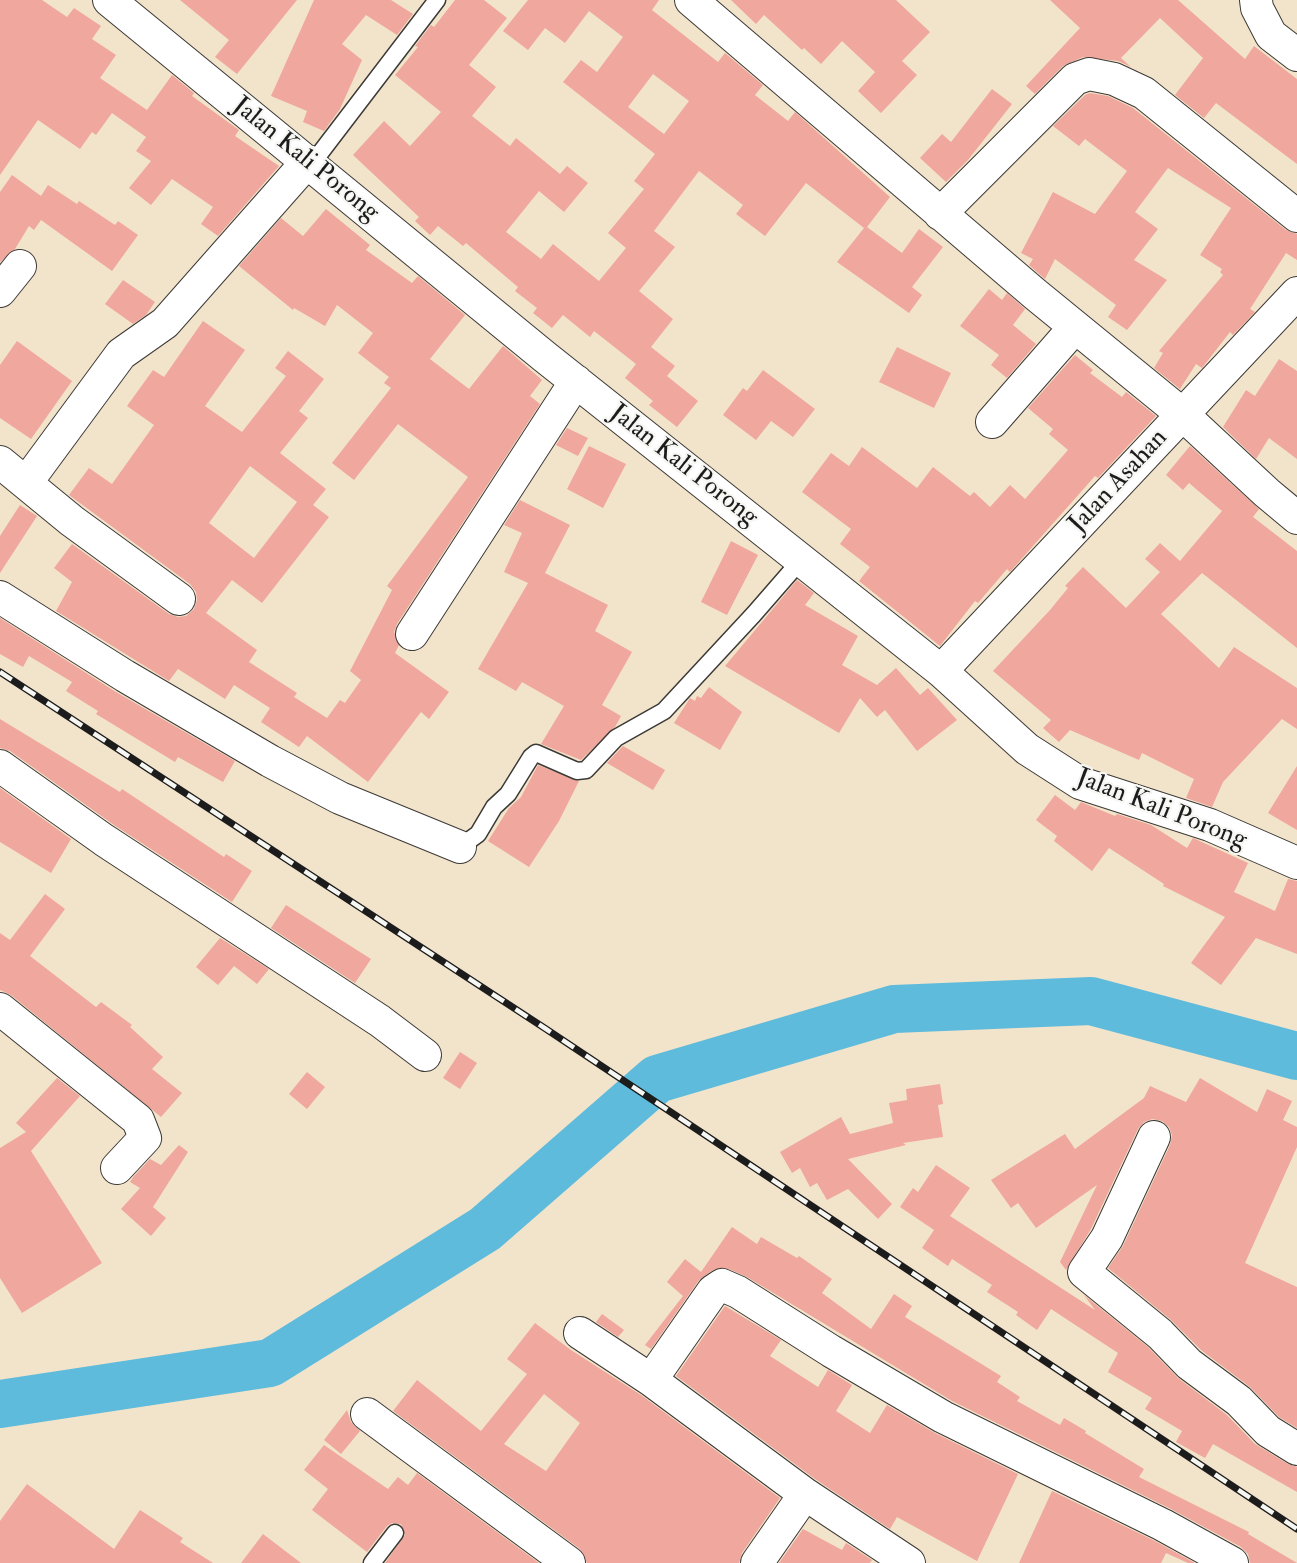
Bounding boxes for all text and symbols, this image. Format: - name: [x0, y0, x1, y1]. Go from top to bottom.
- street label: Jalan Kali Porong: [225, 91, 385, 229]
- street label: Jalan Kali Porong: [602, 398, 764, 534]
- street label: Jalan Asahan: [1063, 424, 1175, 540]
- street label: Jalan Kali Porong: [1071, 763, 1251, 857]

